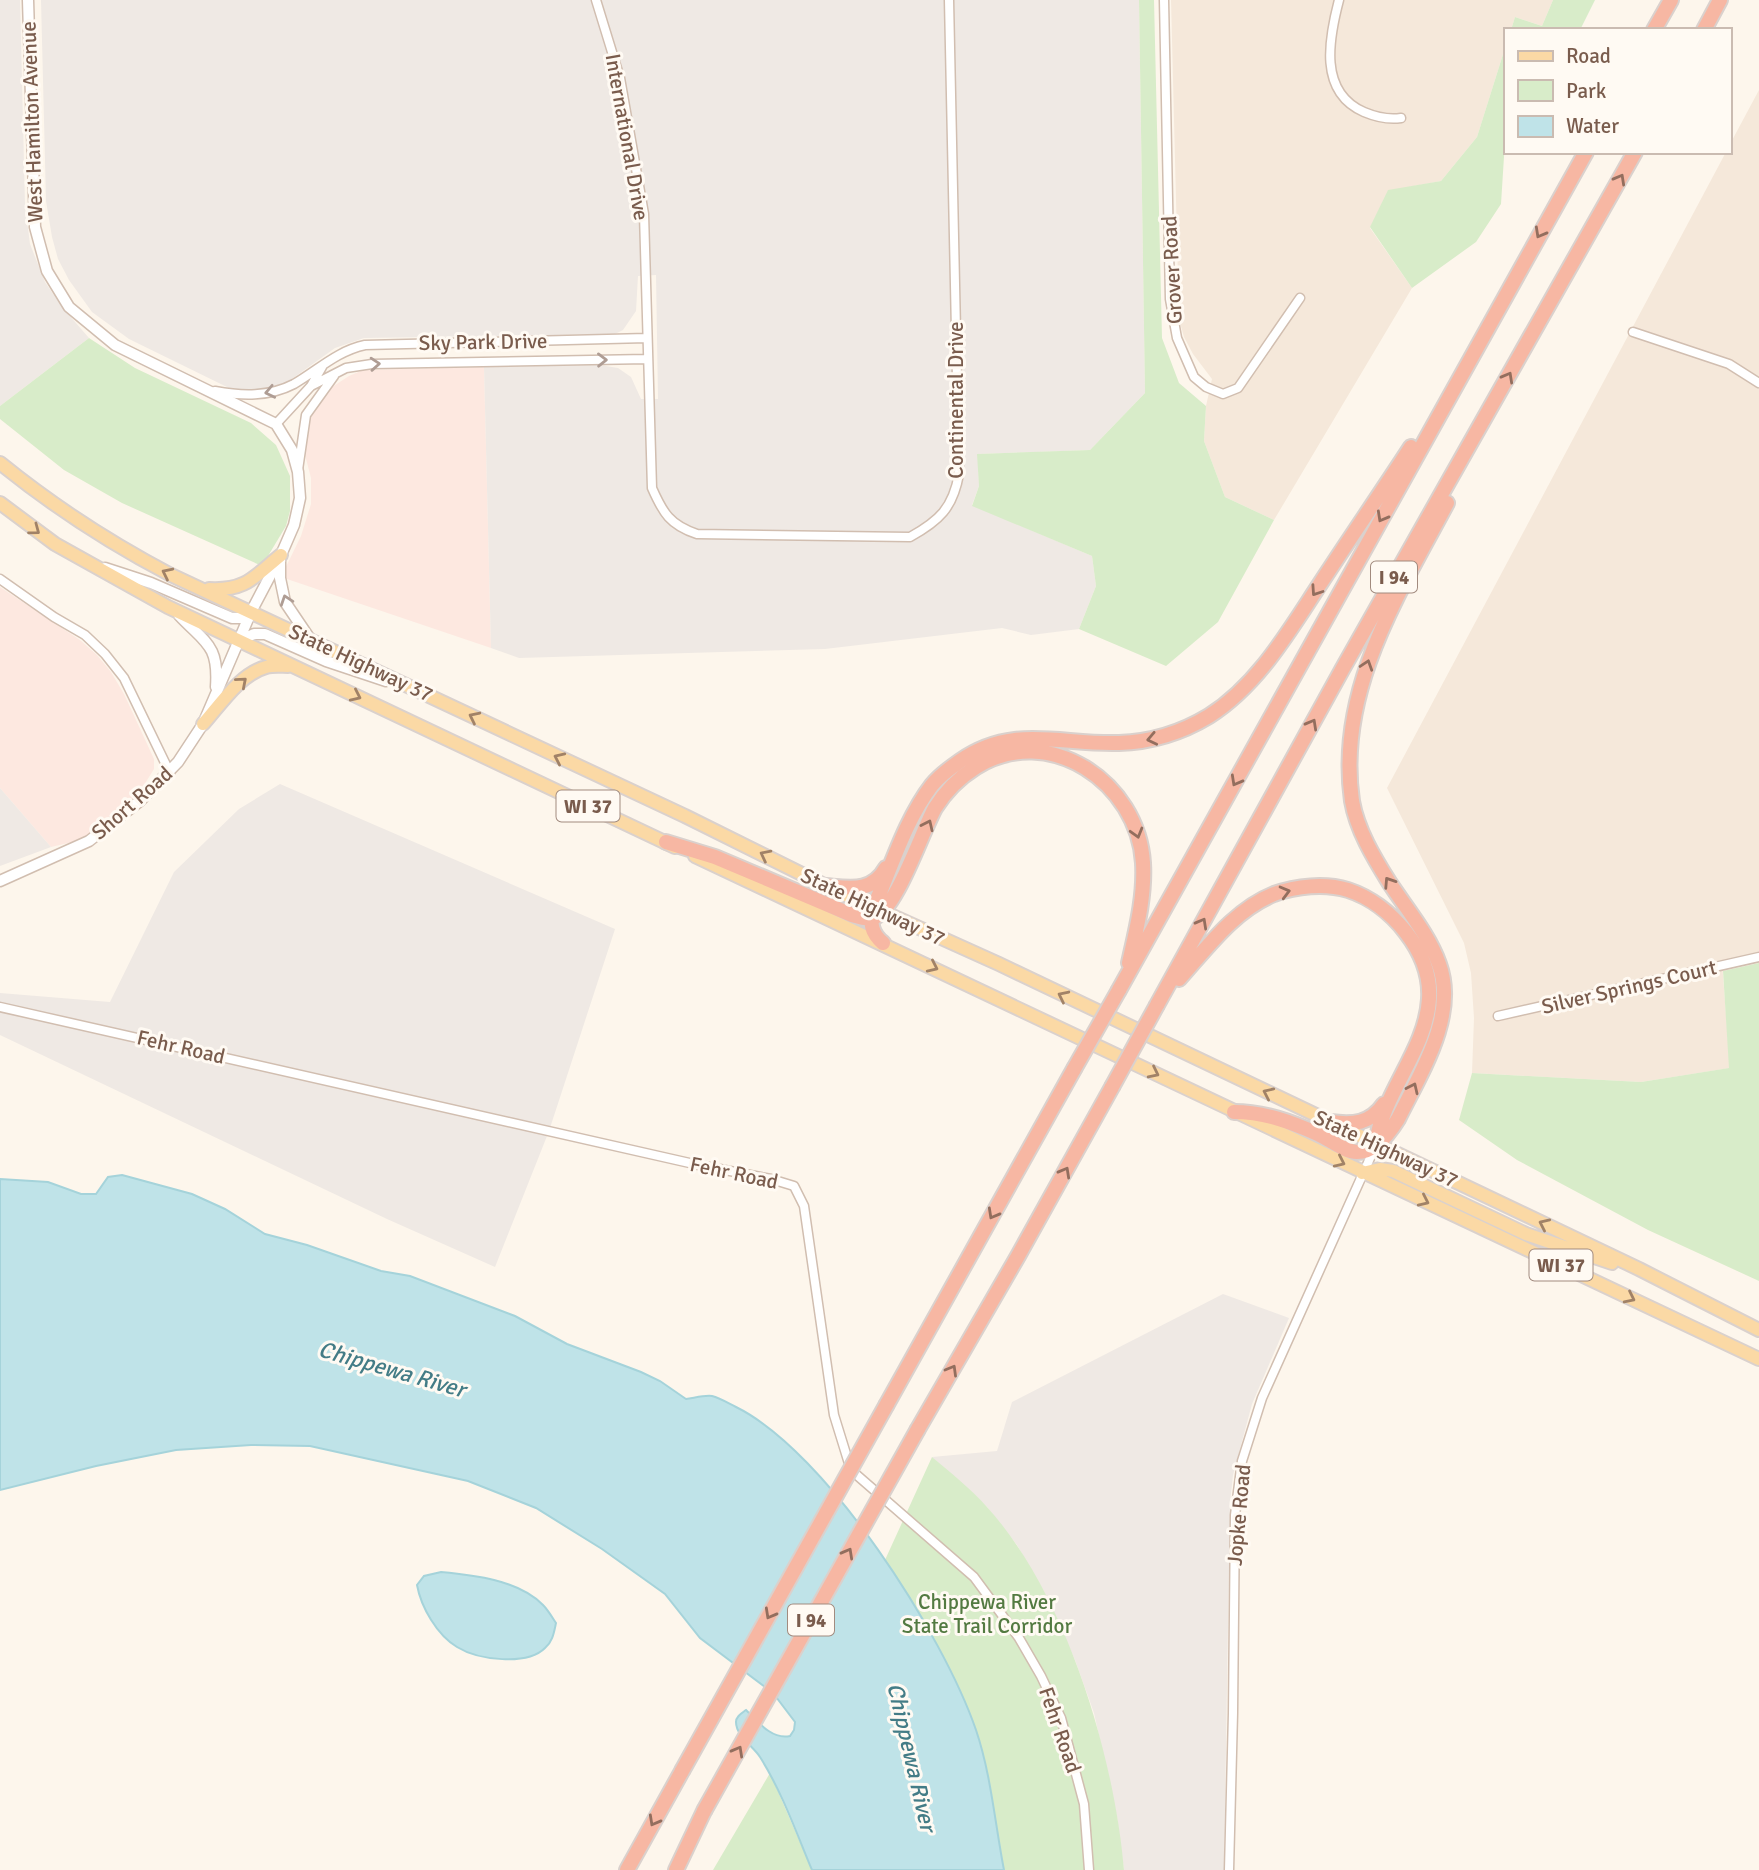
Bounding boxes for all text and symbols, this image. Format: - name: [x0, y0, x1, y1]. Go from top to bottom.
- street label: West Hamilton Avenue: [15, 21, 49, 223]
- legend: [1504, 28, 1731, 154]
- text: Road: [1566, 43, 1611, 69]
- street label: International Drive: [600, 52, 654, 222]
- text: Park: [1566, 78, 1607, 104]
- text: Water: [1566, 113, 1619, 139]
- one-way arrow: [1612, 173, 1625, 186]
- street label: Grover Road: [1156, 215, 1188, 325]
- one-way arrow: [1535, 226, 1548, 238]
- street label: Continental Drive: [943, 321, 969, 479]
- street label: Sky Park Drive: [418, 328, 548, 356]
- one-way arrow: [597, 352, 608, 368]
- one-way arrow: [369, 357, 380, 372]
- one-way arrow: [1500, 371, 1513, 384]
- one-way arrow: [264, 383, 276, 398]
- one-way arrow: [1377, 510, 1390, 523]
- one-way arrow: [27, 521, 40, 534]
- road number: I 94: [1371, 562, 1417, 592]
- one-way arrow: [162, 567, 174, 581]
- one-way arrow: [1311, 583, 1324, 596]
- one-way arrow: [280, 595, 294, 607]
- street label: State Highway 37: [285, 618, 437, 708]
- one-way arrow: [1359, 659, 1374, 671]
- one-way arrow: [234, 678, 247, 690]
- one-way arrow: [349, 688, 361, 702]
- one-way arrow: [469, 711, 481, 725]
- one-way arrow: [1304, 719, 1317, 731]
- one-way arrow: [1146, 730, 1158, 745]
- one-way arrow: [554, 752, 566, 766]
- street label: Short Road: [86, 761, 178, 845]
- one-way arrow: [1231, 773, 1244, 786]
- road number: WI 37: [556, 790, 620, 821]
- one-way arrow: [919, 820, 933, 832]
- one-way arrow: [1128, 827, 1143, 839]
- one-way arrow: [760, 850, 772, 864]
- street label: State Highway 37: [797, 862, 949, 952]
- one-way arrow: [1384, 876, 1397, 889]
- one-way arrow: [1279, 886, 1291, 900]
- one-way arrow: [1194, 918, 1208, 931]
- street label: Silver Springs Court: [1539, 954, 1719, 1020]
- one-way arrow: [926, 958, 938, 972]
- one-way arrow: [1058, 990, 1070, 1004]
- street label: Fehr Road: [134, 1024, 228, 1070]
- one-way arrow: [1147, 1065, 1159, 1079]
- one-way arrow: [1405, 1083, 1419, 1095]
- one-way arrow: [1263, 1088, 1275, 1102]
- street label: State Highway 37: [1310, 1104, 1462, 1194]
- street label: Fehr Road: [687, 1151, 781, 1195]
- one-way arrow: [1333, 1154, 1345, 1168]
- one-way arrow: [1057, 1167, 1070, 1179]
- one-way arrow: [1417, 1193, 1429, 1207]
- one-way arrow: [988, 1207, 1001, 1220]
- one-way arrow: [1539, 1218, 1551, 1232]
- road number: WI 37: [1530, 1250, 1592, 1280]
- one-way arrow: [1623, 1290, 1635, 1304]
- water label: Chippewa River: [315, 1335, 472, 1405]
- one-way arrow: [944, 1364, 957, 1377]
- street label: Jopke Road: [1222, 1463, 1256, 1567]
- one-way arrow: [840, 1547, 853, 1560]
- park label: Chippewa River State Trail Corridor: [902, 1589, 1073, 1639]
- road number: I 94: [788, 1604, 834, 1636]
- one-way arrow: [765, 1606, 778, 1619]
- water label: Chippewa River: [880, 1680, 943, 1838]
- street label: Fehr Road: [1033, 1683, 1087, 1777]
- one-way arrow: [730, 1746, 743, 1759]
- one-way arrow: [649, 1813, 662, 1826]

